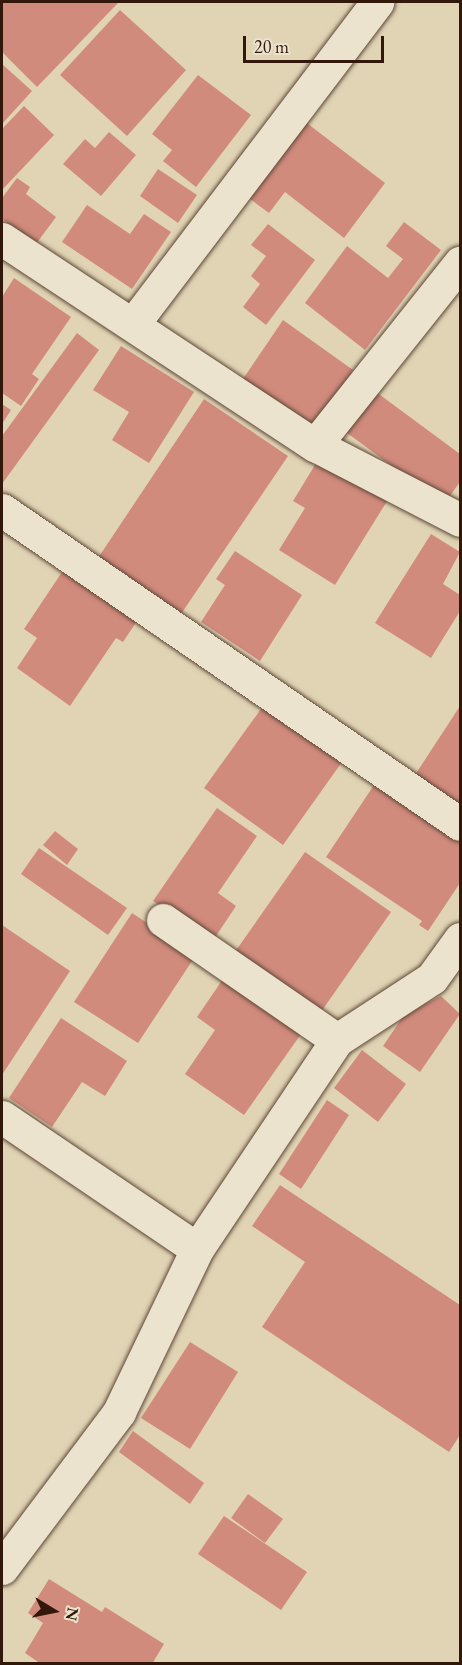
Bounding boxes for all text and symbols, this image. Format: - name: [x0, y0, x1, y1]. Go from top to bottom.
- scale bar: [246, 24, 387, 62]
- text: 20 m: [254, 35, 289, 58]
- north arrow: [24, 1581, 84, 1641]
- text: N: [61, 1606, 84, 1622]

